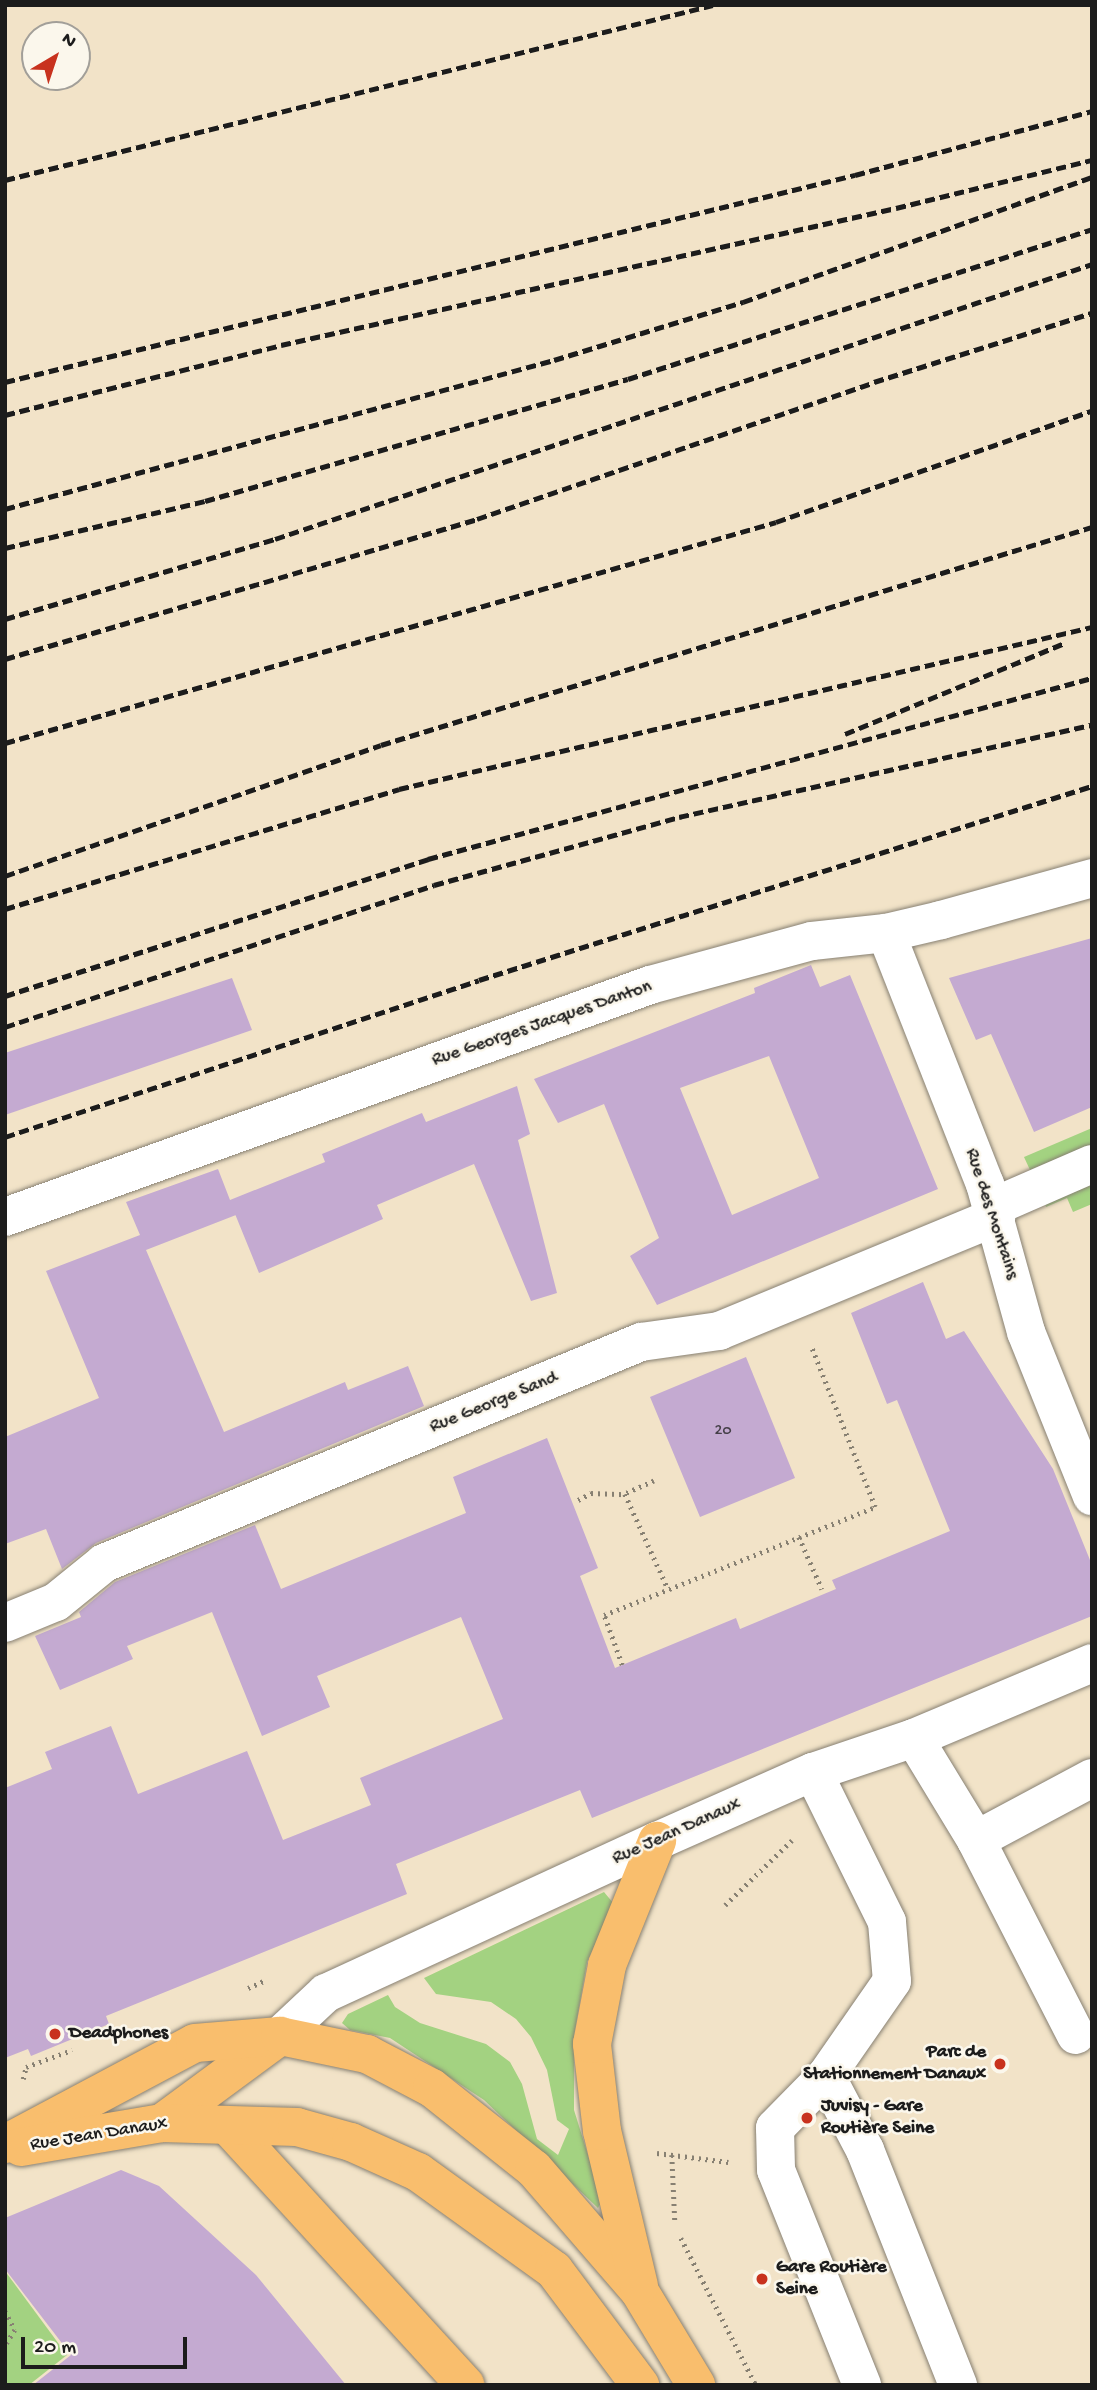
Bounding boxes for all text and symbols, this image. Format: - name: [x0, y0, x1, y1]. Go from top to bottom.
- north arrow: [21, 21, 91, 91]
- text: N: [56, 28, 80, 54]
- street label: Rue Georges Jacques Danton: [429, 976, 655, 1072]
- street label: Rue des Montains: [959, 1146, 1023, 1282]
- street label: Rue George Sand: [427, 1367, 561, 1439]
- house number: 20: [715, 1422, 731, 1442]
- street label: Rue Jean Danaux: [609, 1793, 745, 1871]
- place label: Deadphones: [69, 2023, 168, 2045]
- marker: Deadphones: [47, 2026, 63, 2042]
- place label: Parc de Stationnement Danaux: [803, 2042, 986, 2086]
- marker: Parc de Stationnement Danaux: [992, 2056, 1008, 2072]
- place label: Juvisy - Gare Routière Seine: [821, 2096, 934, 2140]
- marker: Juvisy - Gare Routière Seine: [799, 2110, 815, 2126]
- street label: Rue Jean Danaux: [29, 2113, 169, 2157]
- place label: Gare Routière Seine: [776, 2257, 887, 2301]
- marker: Gare Routière Seine: [754, 2271, 770, 2287]
- scale bar: [24, 2324, 191, 2368]
- text: 20 m: [34, 2336, 76, 2361]

